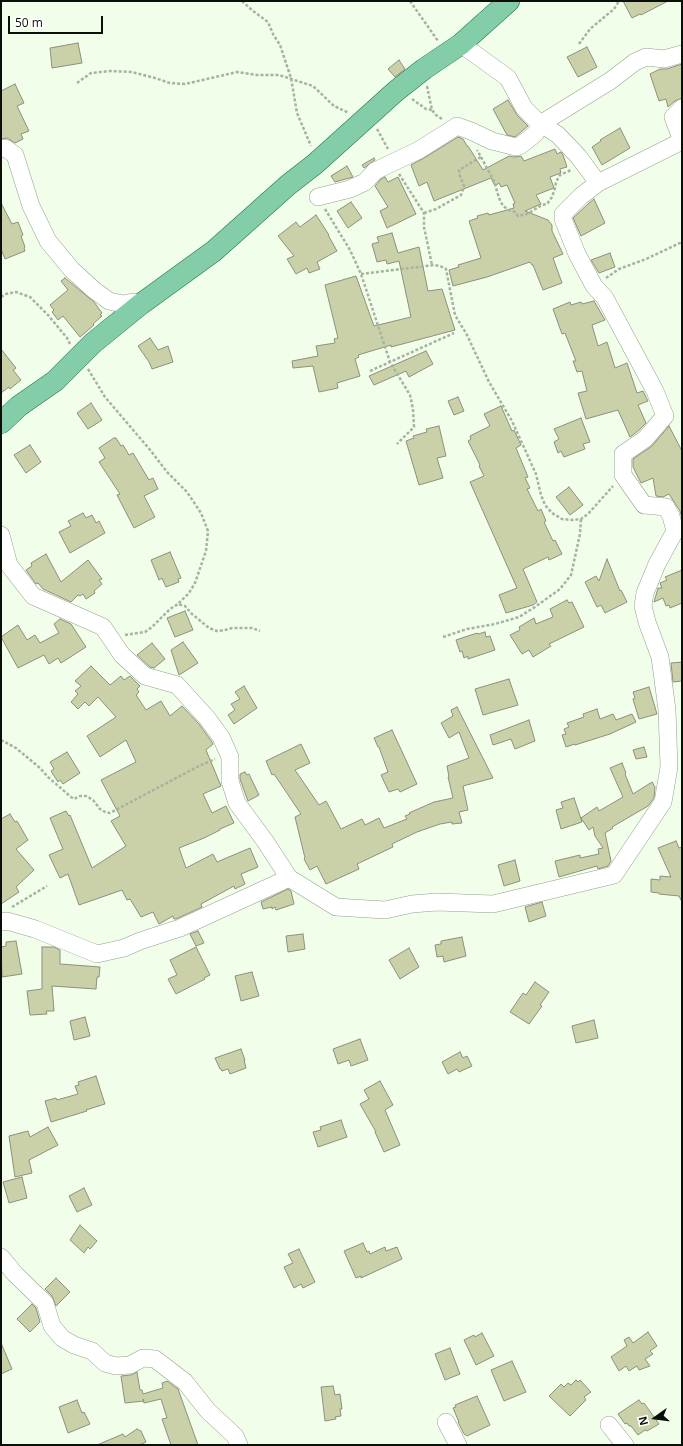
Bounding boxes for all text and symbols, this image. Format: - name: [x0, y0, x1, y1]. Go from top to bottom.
- scale bar: [10, 8, 105, 34]
- text: 50 m: [15, 14, 43, 31]
- north arrow: [635, 1398, 675, 1438]
- text: N: [635, 1415, 651, 1427]

